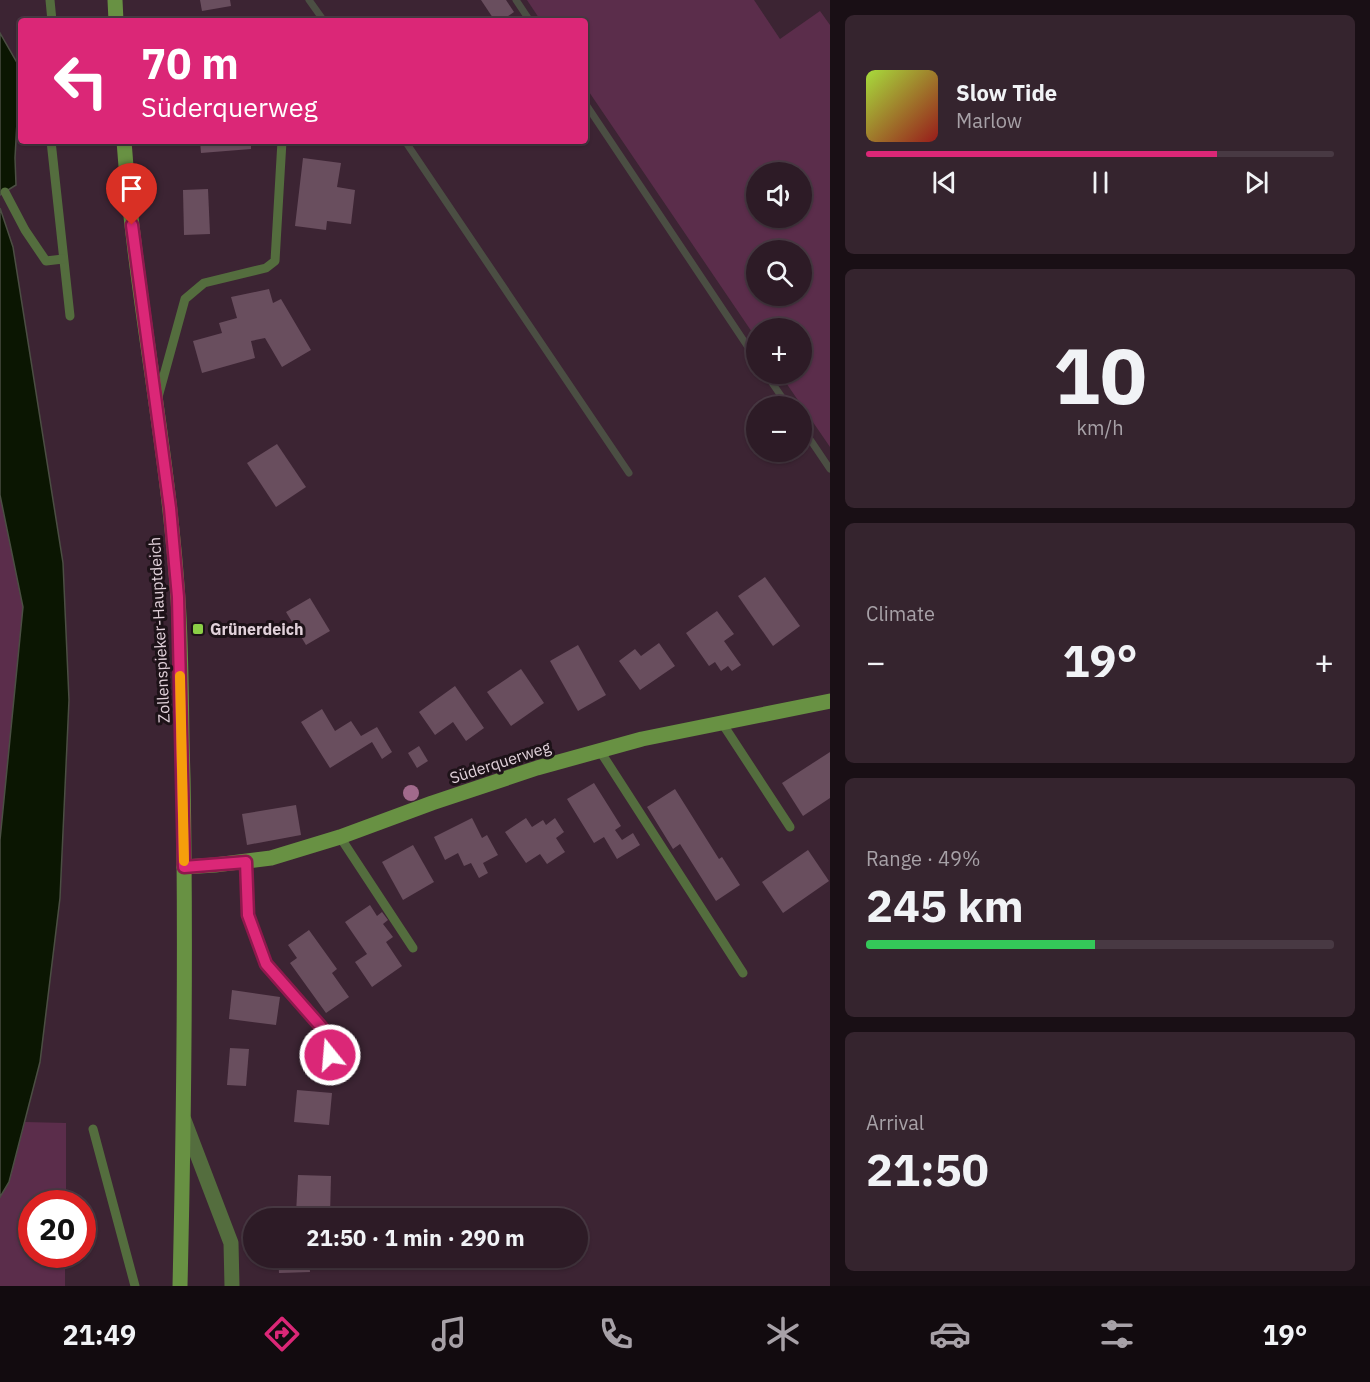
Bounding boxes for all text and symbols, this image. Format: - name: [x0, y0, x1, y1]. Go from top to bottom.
- text: 70 m: [141, 36, 239, 91]
- icon: left: [42, 42, 120, 120]
- text: Slow Tide: [956, 78, 1057, 107]
- text: Süderquerweg: [141, 89, 318, 124]
- text: Marlow: [956, 107, 1022, 134]
- map controls: [746, 162, 812, 462]
- button: sound: [746, 162, 812, 228]
- pin: [106, 163, 157, 225]
- icon: previous: [928, 166, 961, 199]
- icon: pause: [1084, 166, 1117, 199]
- icon: next: [1240, 166, 1273, 199]
- icon: arrive: [115, 172, 148, 205]
- button: search: [746, 240, 812, 306]
- button: +: [746, 318, 812, 384]
- text: 10: [1053, 324, 1147, 425]
- button: −: [746, 396, 812, 462]
- text: km/h: [1076, 414, 1124, 441]
- street label: Zollenspieker-Hauptdeich: [144, 536, 174, 724]
- text: Climate: [866, 600, 935, 627]
- place label: Grünerdeich: [210, 619, 304, 639]
- marker: Grünerdeich: [191, 622, 205, 636]
- text: 19°: [1062, 631, 1138, 689]
- text: −: [866, 640, 886, 683]
- text: +: [1314, 640, 1334, 683]
- street label: Süderquerweg: [447, 736, 553, 788]
- text: Range · 49%: [866, 845, 981, 872]
- text: 245 km: [866, 876, 1024, 934]
- position arrow: [298, 1023, 362, 1087]
- text: Arrival: [866, 1109, 924, 1136]
- text: 21:50: [866, 1140, 989, 1198]
- speed limit sign: 20: [18, 1190, 96, 1268]
- text: 21:50 · 1 min · 290 m: [306, 1223, 525, 1252]
- icon: directions: [261, 1313, 303, 1355]
- icon: music: [428, 1313, 470, 1355]
- icon: phone: [595, 1313, 637, 1355]
- icon: climate: [762, 1313, 804, 1355]
- icon: car: [929, 1313, 971, 1355]
- icon: filters: [1096, 1313, 1138, 1355]
- text: 21:49: [62, 1317, 136, 1352]
- text: 19°: [1262, 1317, 1307, 1352]

